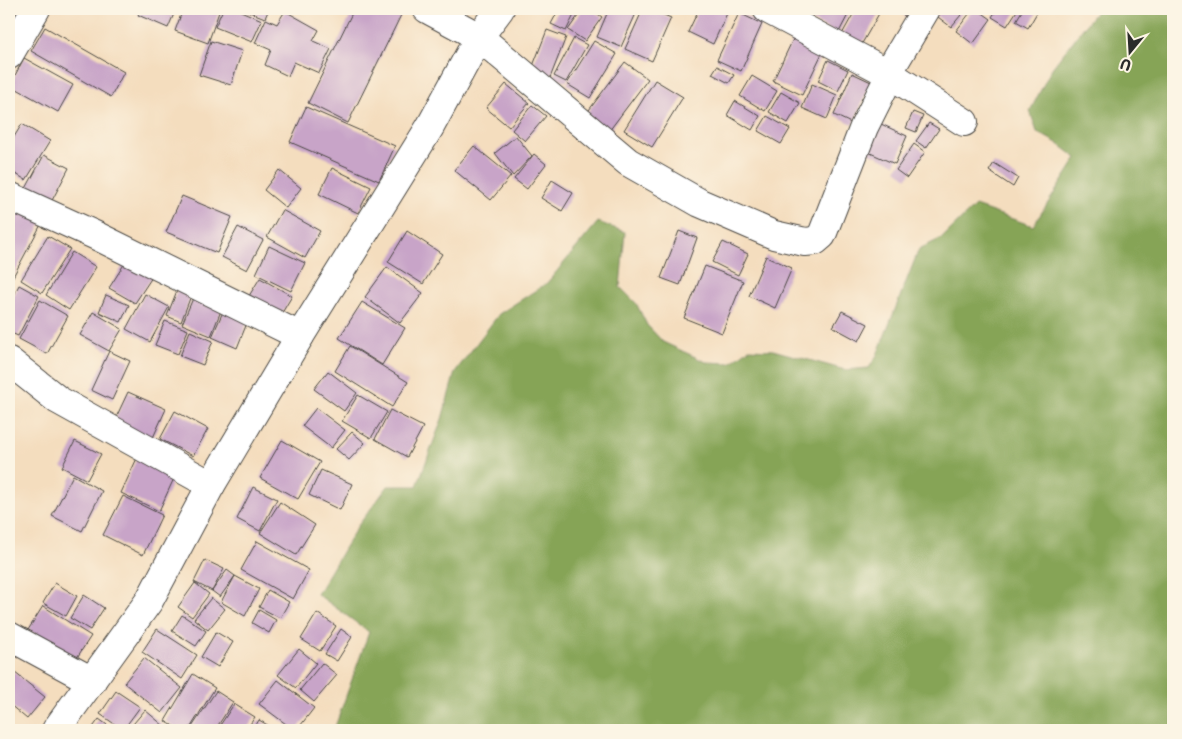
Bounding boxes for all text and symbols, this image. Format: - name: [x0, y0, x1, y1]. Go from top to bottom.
- north arrow: [1104, 28, 1154, 78]
- text: U: [1118, 53, 1134, 76]

